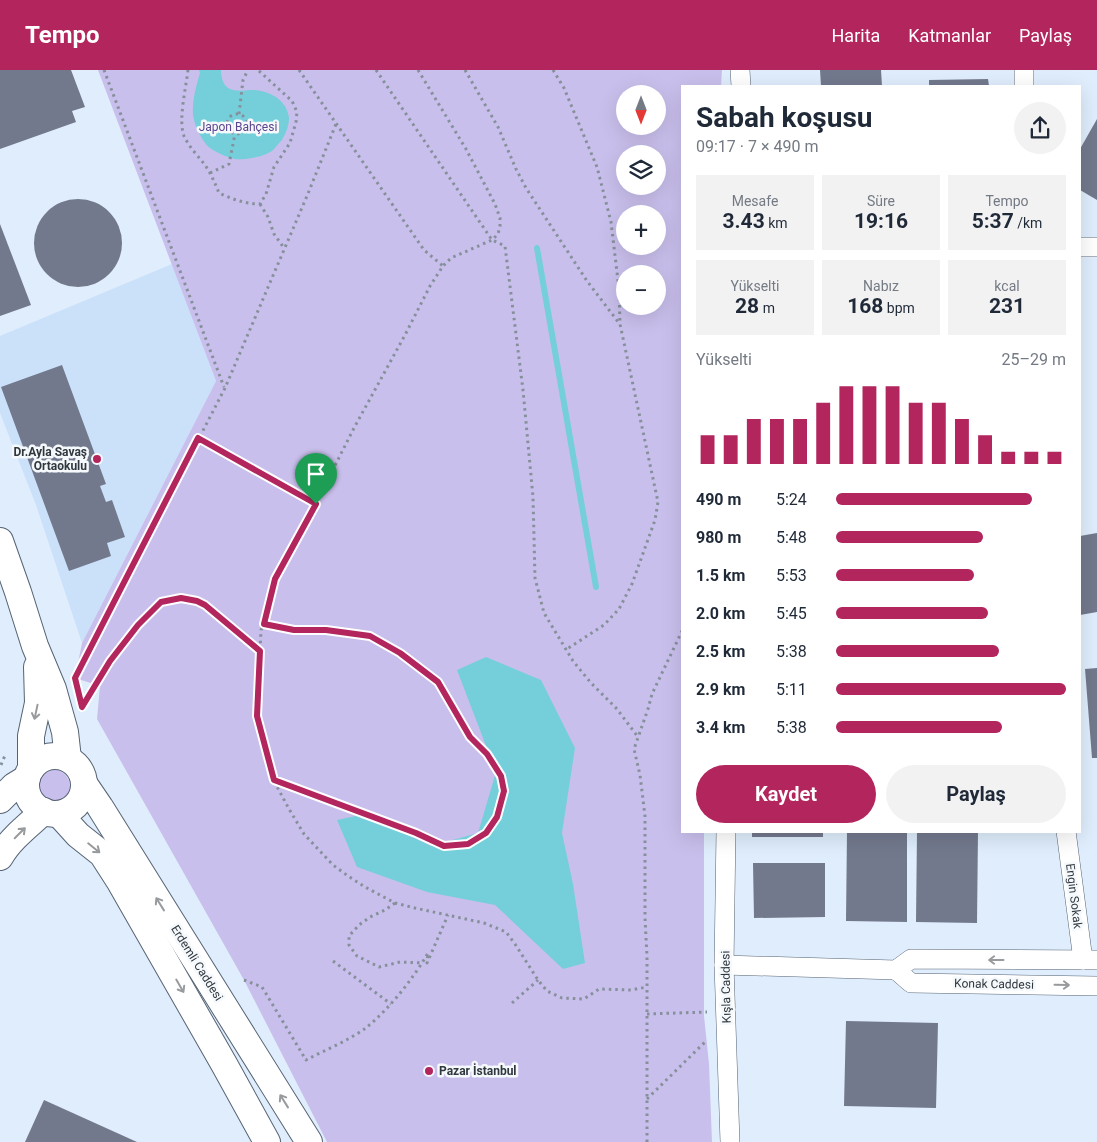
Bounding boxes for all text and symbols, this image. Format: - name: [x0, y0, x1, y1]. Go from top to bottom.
- text: Tempo: [25, 21, 100, 49]
- text: Harita: [832, 25, 880, 46]
- text: Katmanlar: [908, 25, 991, 46]
- text: Paylaş: [1019, 25, 1072, 46]
- north arrow: [616, 85, 666, 135]
- map controls: [616, 85, 666, 315]
- text: Sabah koşusu: [696, 101, 873, 134]
- button: share: [1014, 102, 1066, 154]
- park label: Japon Bahçesi: [199, 120, 277, 134]
- text: 09:17 · 7 × 490 m: [696, 137, 818, 156]
- button: layers: [616, 145, 666, 195]
- text: Mesafe: [732, 193, 778, 209]
- text: Süre: [867, 193, 895, 209]
- text: Tempo: [985, 193, 1029, 209]
- button: +: [616, 205, 666, 255]
- text: 3.43: [722, 209, 765, 233]
- text: 19:16: [854, 209, 908, 233]
- text: 5:37: [972, 209, 1014, 233]
- text: km: [765, 215, 788, 231]
- text: /km: [1014, 215, 1042, 231]
- button: −: [616, 265, 666, 315]
- text: Yükselti: [731, 278, 780, 294]
- text: Nabız: [863, 278, 899, 294]
- text: kcal: [994, 278, 1020, 294]
- text: 28: [735, 294, 759, 318]
- text: 168: [847, 294, 883, 318]
- text: 231: [989, 294, 1025, 318]
- text: m: [759, 300, 775, 316]
- text: bpm: [883, 300, 915, 316]
- text: Yükselti: [696, 350, 752, 369]
- text: 25–29 m: [1002, 350, 1066, 369]
- place label: Dr.Ayla Savaş Ortaokulu: [14, 445, 87, 473]
- marker: Dr.Ayla Savaş Ortaokulu: [91, 453, 103, 465]
- pin: [295, 453, 337, 504]
- icon: arrive: [302, 460, 330, 488]
- text: 490 m: [696, 490, 741, 509]
- text: 5:24: [776, 490, 807, 509]
- text: 980 m: [696, 528, 741, 547]
- text: 5:48: [776, 528, 807, 547]
- text: 1.5 km: [696, 566, 745, 585]
- text: 5:53: [776, 566, 807, 585]
- text: 2.0 km: [696, 604, 745, 623]
- text: 5:45: [776, 604, 807, 623]
- text: 2.5 km: [696, 642, 745, 661]
- text: 5:38: [776, 642, 807, 661]
- text: 2.9 km: [696, 680, 745, 699]
- text: 5:11: [776, 680, 807, 699]
- one-way arrow: [31, 703, 40, 719]
- text: 3.4 km: [696, 718, 745, 737]
- text: 5:38: [776, 718, 807, 737]
- button: Kaydet: [696, 765, 876, 823]
- button: Paylaş: [886, 765, 1066, 823]
- one-way arrow: [14, 827, 27, 839]
- one-way arrow: [88, 843, 101, 854]
- street label: Engin Sokak: [1063, 863, 1085, 930]
- one-way arrow: [155, 897, 165, 911]
- street label: Erdemli Caddesi: [168, 923, 226, 1003]
- street label: Kışla Caddesi: [718, 951, 734, 1023]
- one-way arrow: [988, 955, 1004, 964]
- street label: Konak Caddesi: [954, 976, 1034, 992]
- one-way arrow: [175, 978, 185, 992]
- one-way arrow: [1054, 980, 1070, 990]
- place label: Pazar İstanbul: [439, 1063, 517, 1078]
- marker: Pazar İstanbul: [423, 1065, 435, 1077]
- one-way arrow: [278, 1094, 288, 1108]

